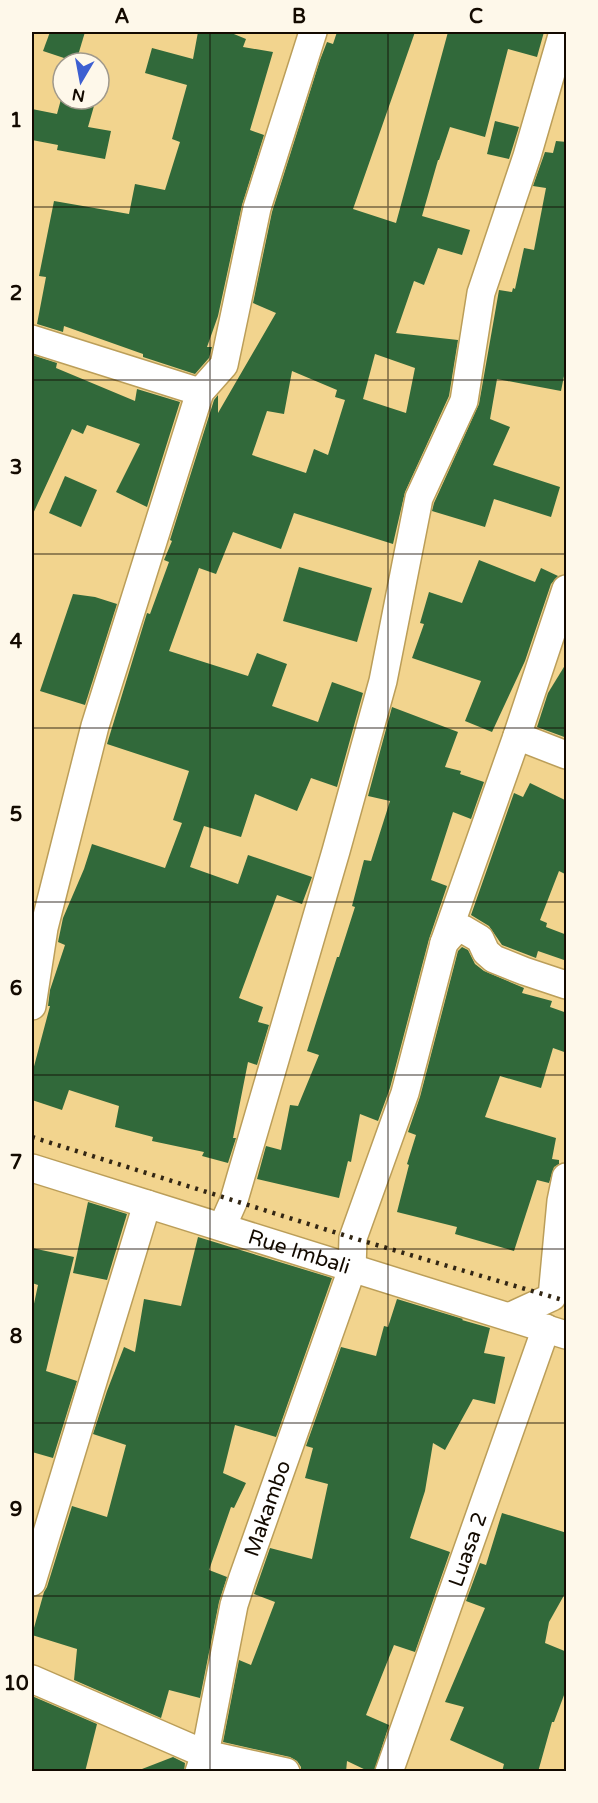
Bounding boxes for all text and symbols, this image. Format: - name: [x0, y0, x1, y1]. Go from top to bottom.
- text: A: [115, 5, 130, 29]
- text: B: [292, 5, 306, 29]
- text: C: [469, 5, 483, 29]
- north arrow: [51, 51, 111, 111]
- text: N: [71, 84, 87, 106]
- text: 1: [10, 109, 22, 133]
- text: 2: [10, 282, 22, 306]
- text: 3: [10, 456, 22, 480]
- text: 4: [10, 630, 23, 654]
- text: 5: [10, 803, 22, 827]
- text: 6: [10, 977, 22, 1001]
- text: 7: [10, 1151, 22, 1175]
- street label: Rue Imbali: [245, 1224, 353, 1280]
- text: 8: [10, 1325, 22, 1349]
- street label: Makambo: [239, 1457, 296, 1560]
- text: 9: [10, 1498, 22, 1522]
- street label: Luasa 2: [443, 1509, 493, 1590]
- text: 10: [3, 1672, 29, 1696]

